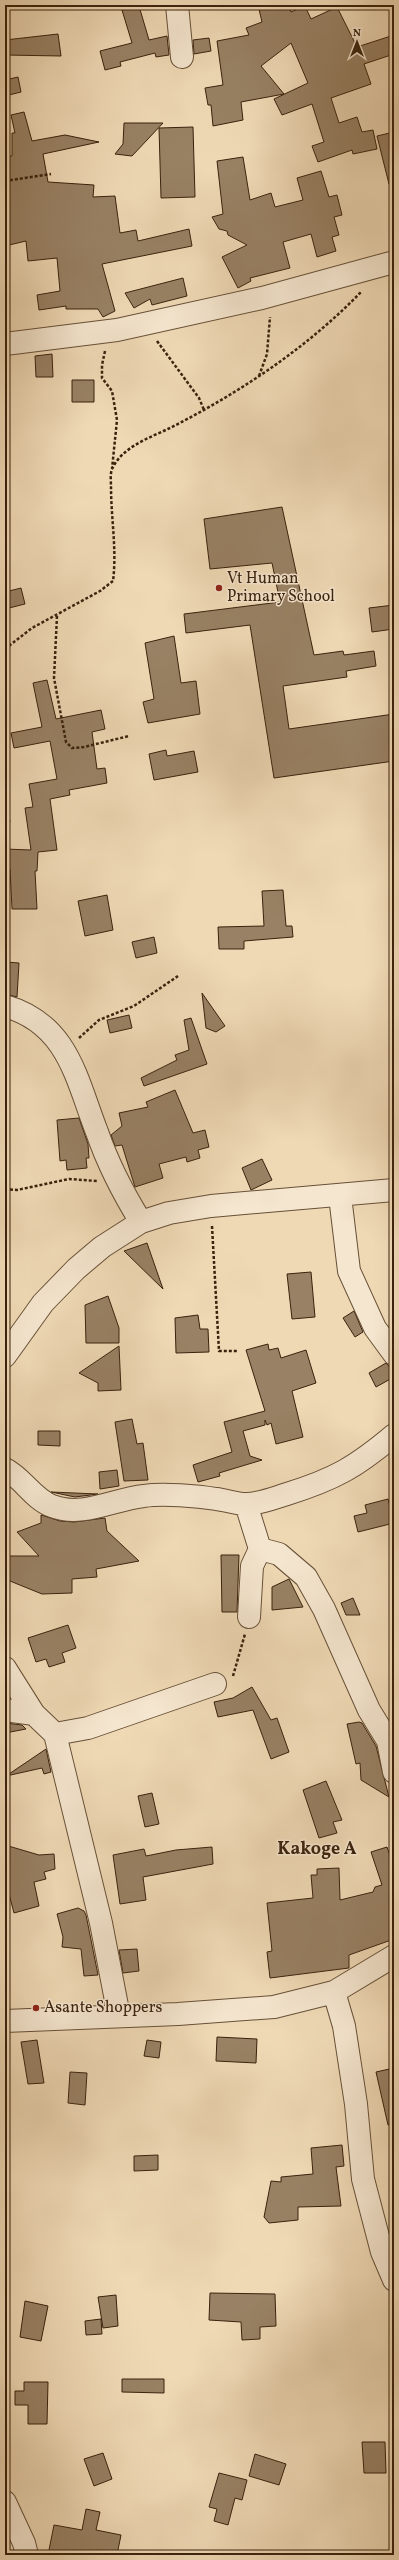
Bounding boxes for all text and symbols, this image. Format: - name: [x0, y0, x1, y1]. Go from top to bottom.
- north arrow: [337, 22, 377, 62]
- text: N: [353, 26, 361, 41]
- place label: Vt Human Primary School: [227, 568, 335, 608]
- marker: Vt Human Primary School: [214, 583, 224, 593]
- district label: Kakoge A: [277, 1837, 357, 1862]
- place label: Asante Shoppers: [44, 1997, 162, 2019]
- marker: Asante Shoppers: [31, 2003, 41, 2013]

